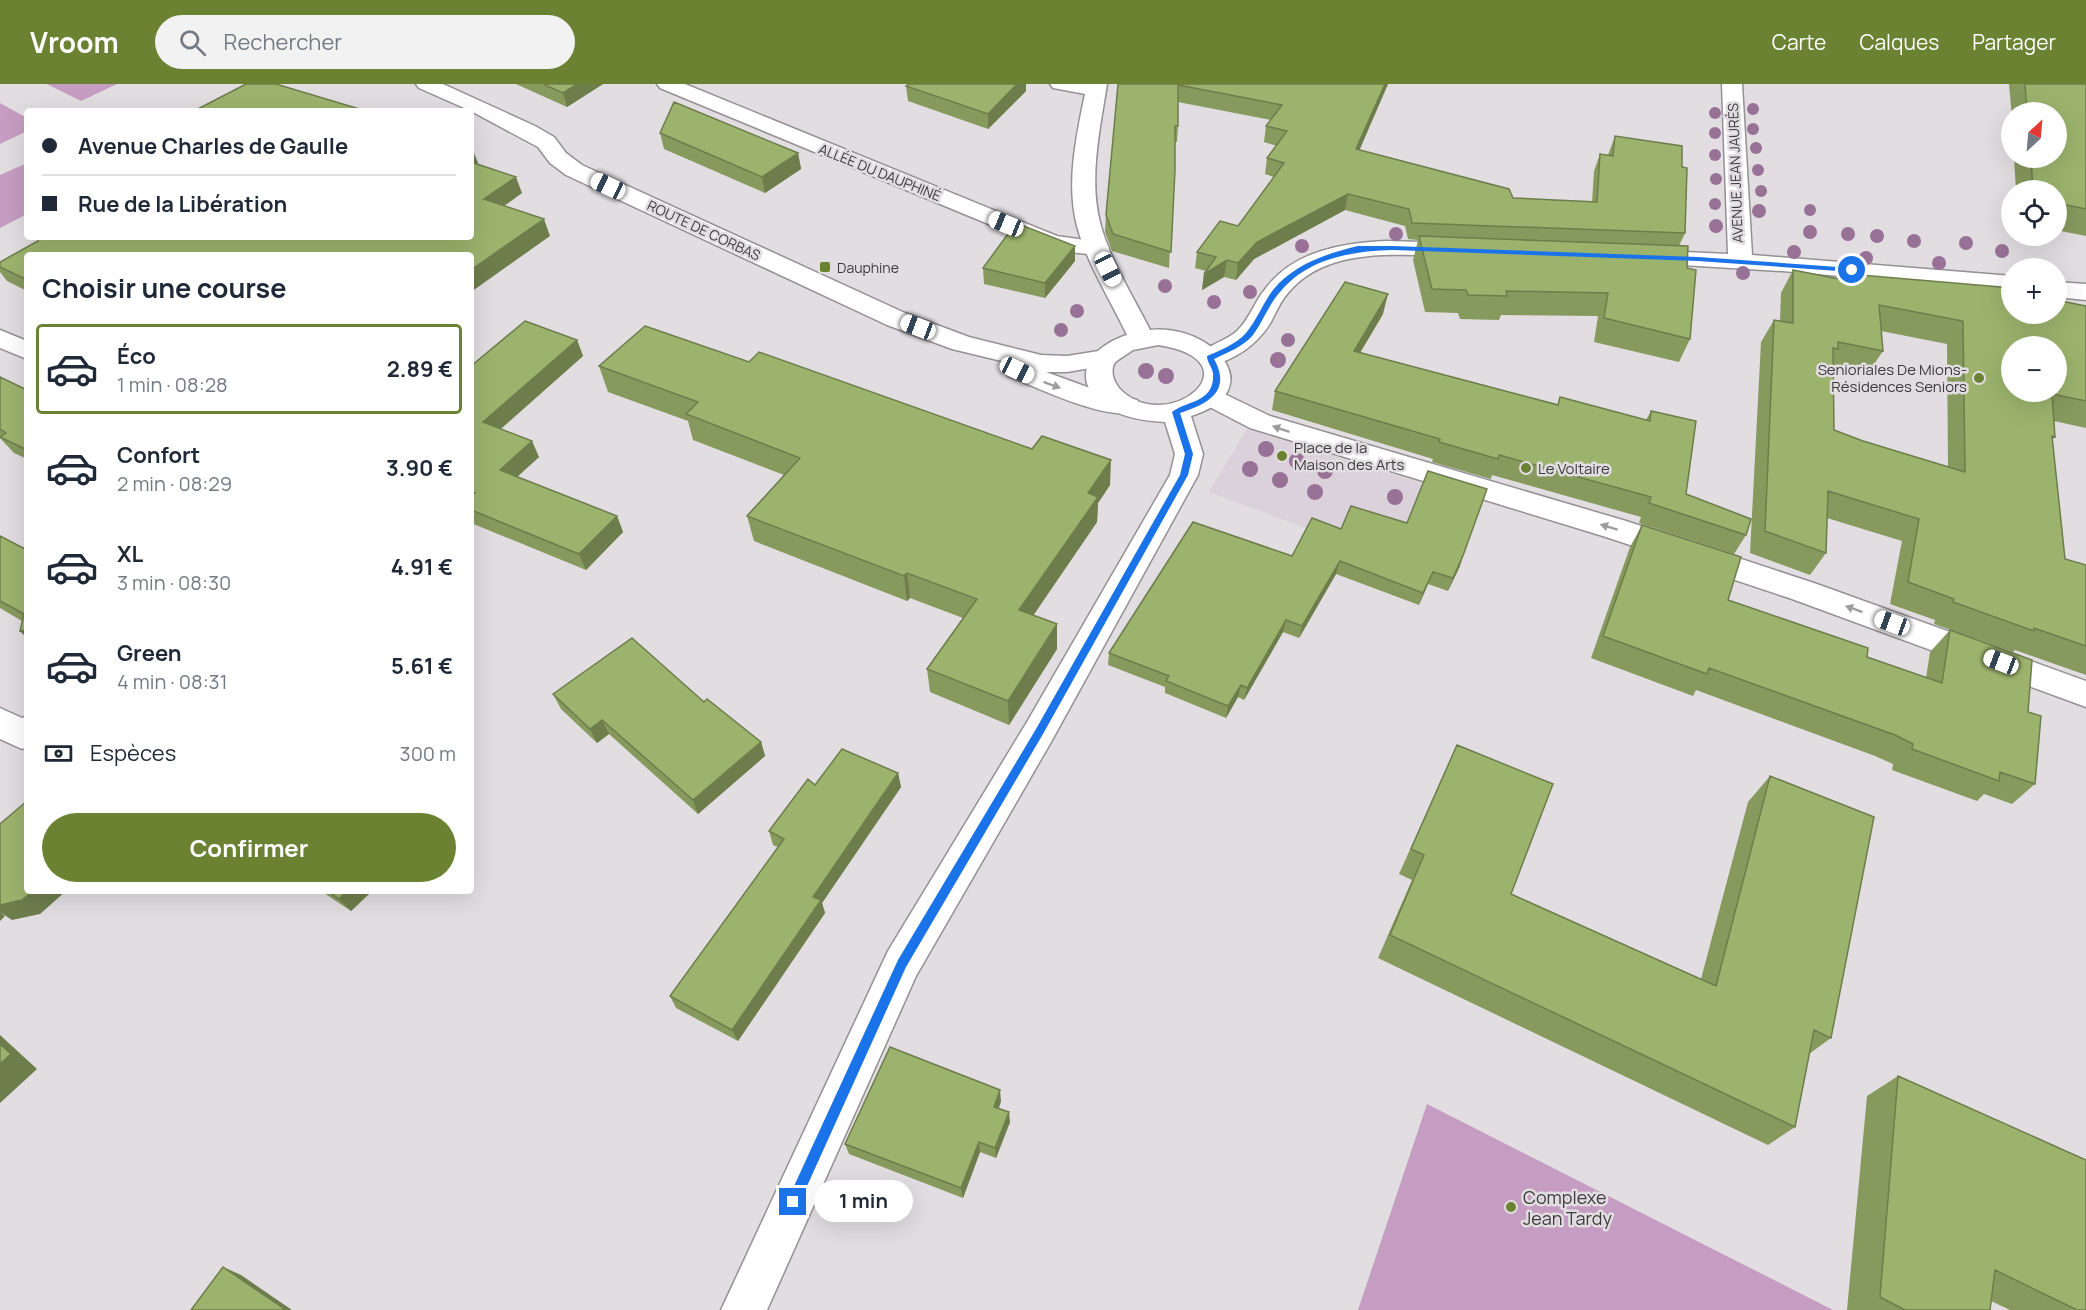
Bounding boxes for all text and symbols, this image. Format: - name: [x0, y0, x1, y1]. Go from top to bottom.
- search box: [155, 15, 575, 69]
- text: Vroom: [30, 23, 119, 61]
- icon: search: [176, 26, 209, 59]
- text: Rechercher: [224, 27, 342, 57]
- text: Carte: [1772, 28, 1826, 56]
- text: Calques: [1859, 28, 1939, 56]
- text: Partager: [1972, 28, 2056, 56]
- street label: AVENUE JEAN JAURÈS: [1723, 102, 1747, 243]
- north arrow: [2001, 102, 2067, 168]
- map controls: [2001, 102, 2067, 402]
- text: Avenue Charles de Gaulle: [78, 131, 348, 161]
- street label: ALLÉE DU DAUPHINÉ: [816, 139, 944, 205]
- car: [588, 170, 628, 202]
- button: locate: [2001, 180, 2067, 246]
- text: Rue de la Libération: [78, 189, 287, 219]
- street label: ROUTE DE CORBAS: [644, 195, 764, 265]
- car: [986, 209, 1026, 239]
- car: [1092, 249, 1124, 289]
- route start: [1838, 256, 1865, 283]
- place label: Dauphine: [837, 258, 899, 277]
- button: +: [2001, 258, 2067, 324]
- marker: Dauphine: [818, 260, 832, 274]
- text: Choisir une course: [42, 269, 286, 306]
- car: [898, 312, 938, 342]
- button: −: [2001, 336, 2067, 402]
- text: Éco: [117, 341, 156, 371]
- icon: car: [45, 342, 99, 396]
- text: 2.89 €: [387, 354, 453, 384]
- car: [997, 354, 1037, 386]
- place label: Senioriales De Mions- Résidences Seniors: [1818, 359, 1967, 397]
- text: 1 min · 08:28: [117, 371, 228, 398]
- marker: Senioriales De Mions- Résidences Seniors: [1972, 371, 1986, 385]
- one-way arrow: [1043, 380, 1061, 390]
- one-way arrow: [1272, 423, 1290, 433]
- place label: Place de la Maison des Arts: [1294, 437, 1405, 475]
- text: Confort: [117, 440, 200, 470]
- icon: car: [45, 441, 99, 495]
- marker: Place de la Maison des Arts: [1275, 449, 1289, 463]
- text: 3.90 €: [386, 453, 453, 483]
- place label: Le Voltaire: [1538, 458, 1610, 479]
- marker: Le Voltaire: [1519, 461, 1533, 475]
- text: 2 min · 08:29: [117, 470, 232, 497]
- one-way arrow: [1600, 522, 1618, 531]
- text: XL: [117, 539, 143, 569]
- icon: car: [45, 540, 99, 594]
- text: 4.91 €: [391, 552, 453, 582]
- text: 3 min · 08:30: [117, 569, 231, 596]
- one-way arrow: [1844, 603, 1862, 613]
- car: [1872, 608, 1912, 638]
- text: Green: [117, 638, 182, 668]
- icon: car: [45, 639, 99, 693]
- car: [1981, 647, 2021, 677]
- text: 5.61 €: [391, 651, 453, 681]
- text: 4 min · 08:31: [117, 668, 227, 695]
- icon: cash: [42, 737, 75, 770]
- text: Espèces: [90, 738, 176, 768]
- text: 300 m: [400, 740, 456, 767]
- button: Confirmer: [42, 813, 456, 882]
- callout: 1 min: [814, 1181, 913, 1223]
- place label: Complexe Jean Tardy: [1523, 1185, 1612, 1230]
- text: 1 min: [839, 1187, 888, 1214]
- route end: [779, 1188, 806, 1215]
- marker: Complexe Jean Tardy: [1504, 1200, 1518, 1214]

